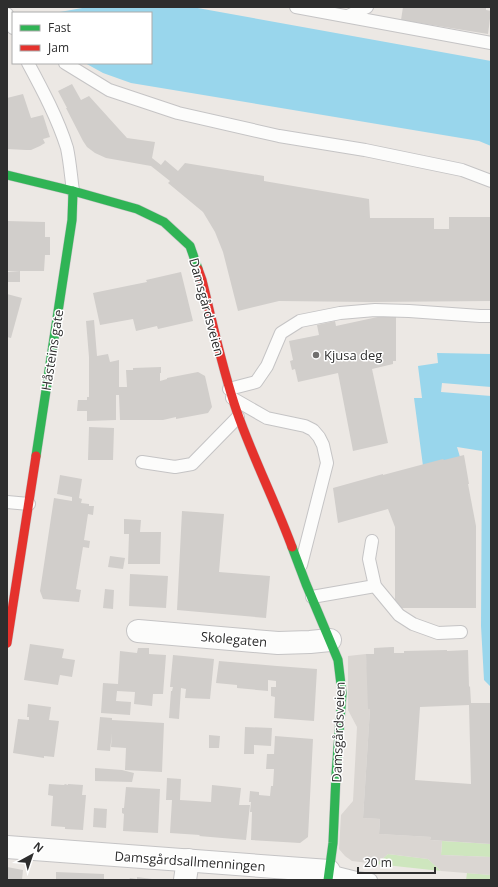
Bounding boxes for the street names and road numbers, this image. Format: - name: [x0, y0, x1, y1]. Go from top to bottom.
- street label: Damsgårdsveien: [185, 256, 229, 358]
- street label: Håsteins gate: [37, 308, 67, 392]
- street label: Skolegaten: [200, 627, 268, 651]
- street label: Damsgårdsveien: [327, 681, 349, 783]
- street label: Damsgårdsallmenningen: [114, 847, 266, 875]

